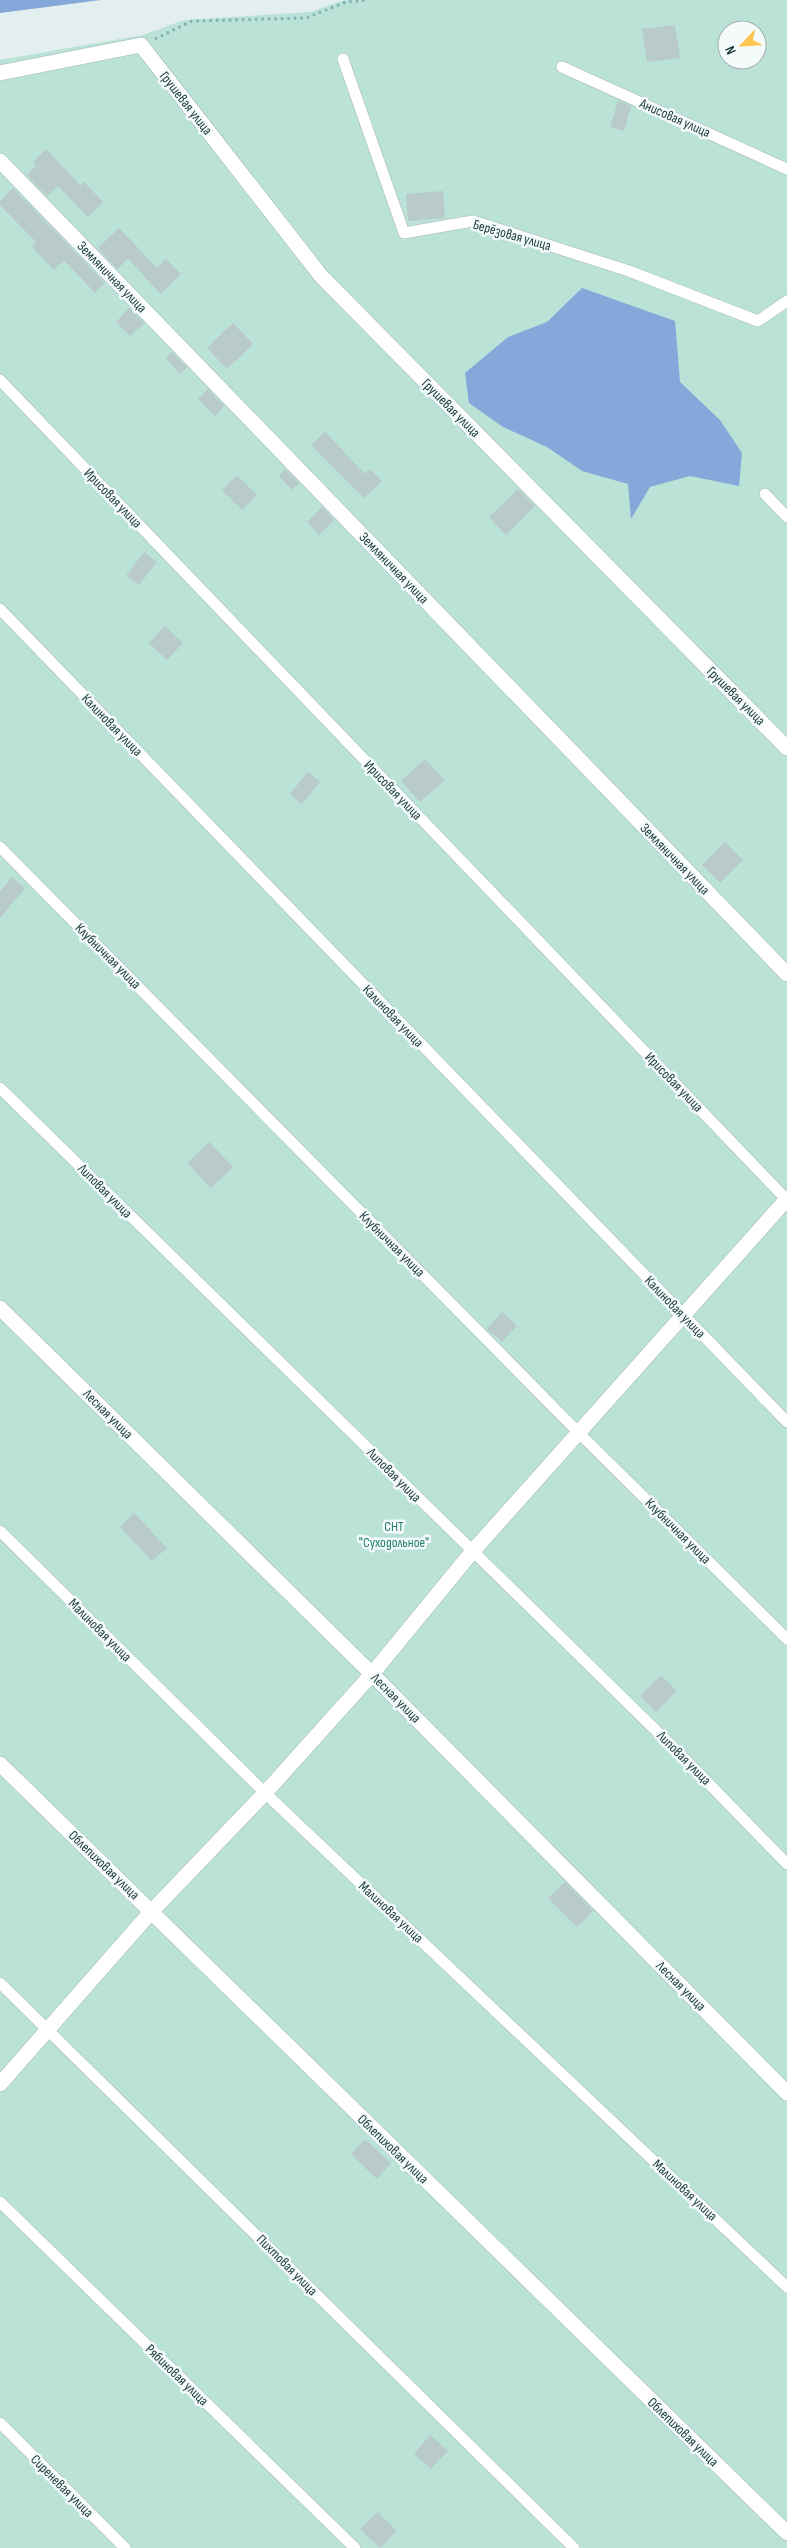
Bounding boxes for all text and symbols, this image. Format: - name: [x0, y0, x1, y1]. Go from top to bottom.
- north arrow: [717, 20, 767, 70]
- text: N: [721, 43, 740, 57]
- street label: Грушевая улица: [156, 68, 216, 138]
- street label: Анисовая улица: [636, 94, 713, 141]
- street label: Берёзовая улица: [471, 216, 553, 254]
- street label: Земляничная улица: [74, 238, 150, 316]
- street label: Грушевая улица: [418, 375, 484, 441]
- street label: Ирисовая улица: [80, 465, 146, 531]
- street label: Земляничная улица: [356, 529, 432, 607]
- street label: Грушевая улица: [703, 663, 769, 729]
- street label: Калиновая улица: [78, 690, 146, 760]
- street label: Ирисовая улица: [360, 757, 426, 823]
- street label: Земляничная улица: [637, 820, 713, 898]
- street label: Клубничная улица: [72, 920, 144, 992]
- street label: Калиновая улица: [359, 981, 427, 1051]
- street label: Ирисовая улица: [641, 1049, 707, 1115]
- street label: Липовая улица: [74, 1160, 136, 1222]
- street label: Клубничная улица: [356, 1208, 428, 1280]
- street label: Калиновая улица: [641, 1272, 709, 1342]
- street label: Лесная улица: [79, 1385, 136, 1442]
- street label: Липовая улица: [363, 1444, 425, 1506]
- street label: Клубничная улица: [642, 1495, 714, 1567]
- park label: СНТ "Суходольное": [359, 1518, 429, 1551]
- street label: Малиновая улица: [65, 1595, 135, 1665]
- street label: Лесная улица: [367, 1669, 424, 1726]
- street label: Липовая улица: [653, 1727, 715, 1789]
- street label: Облепиховая улица: [65, 1827, 143, 1903]
- street label: Малиновая улица: [355, 1878, 427, 1946]
- street label: Лесная улица: [652, 1957, 709, 2014]
- street label: Облепиховая улица: [354, 2111, 432, 2187]
- street label: Малиновая улица: [649, 2156, 721, 2224]
- street label: Пихтовая улица: [253, 2231, 321, 2299]
- street label: Рябиновая улица: [142, 2341, 212, 2409]
- street label: Облепиховая улица: [644, 2394, 722, 2470]
- street label: Сиреневая улица: [27, 2451, 97, 2521]

